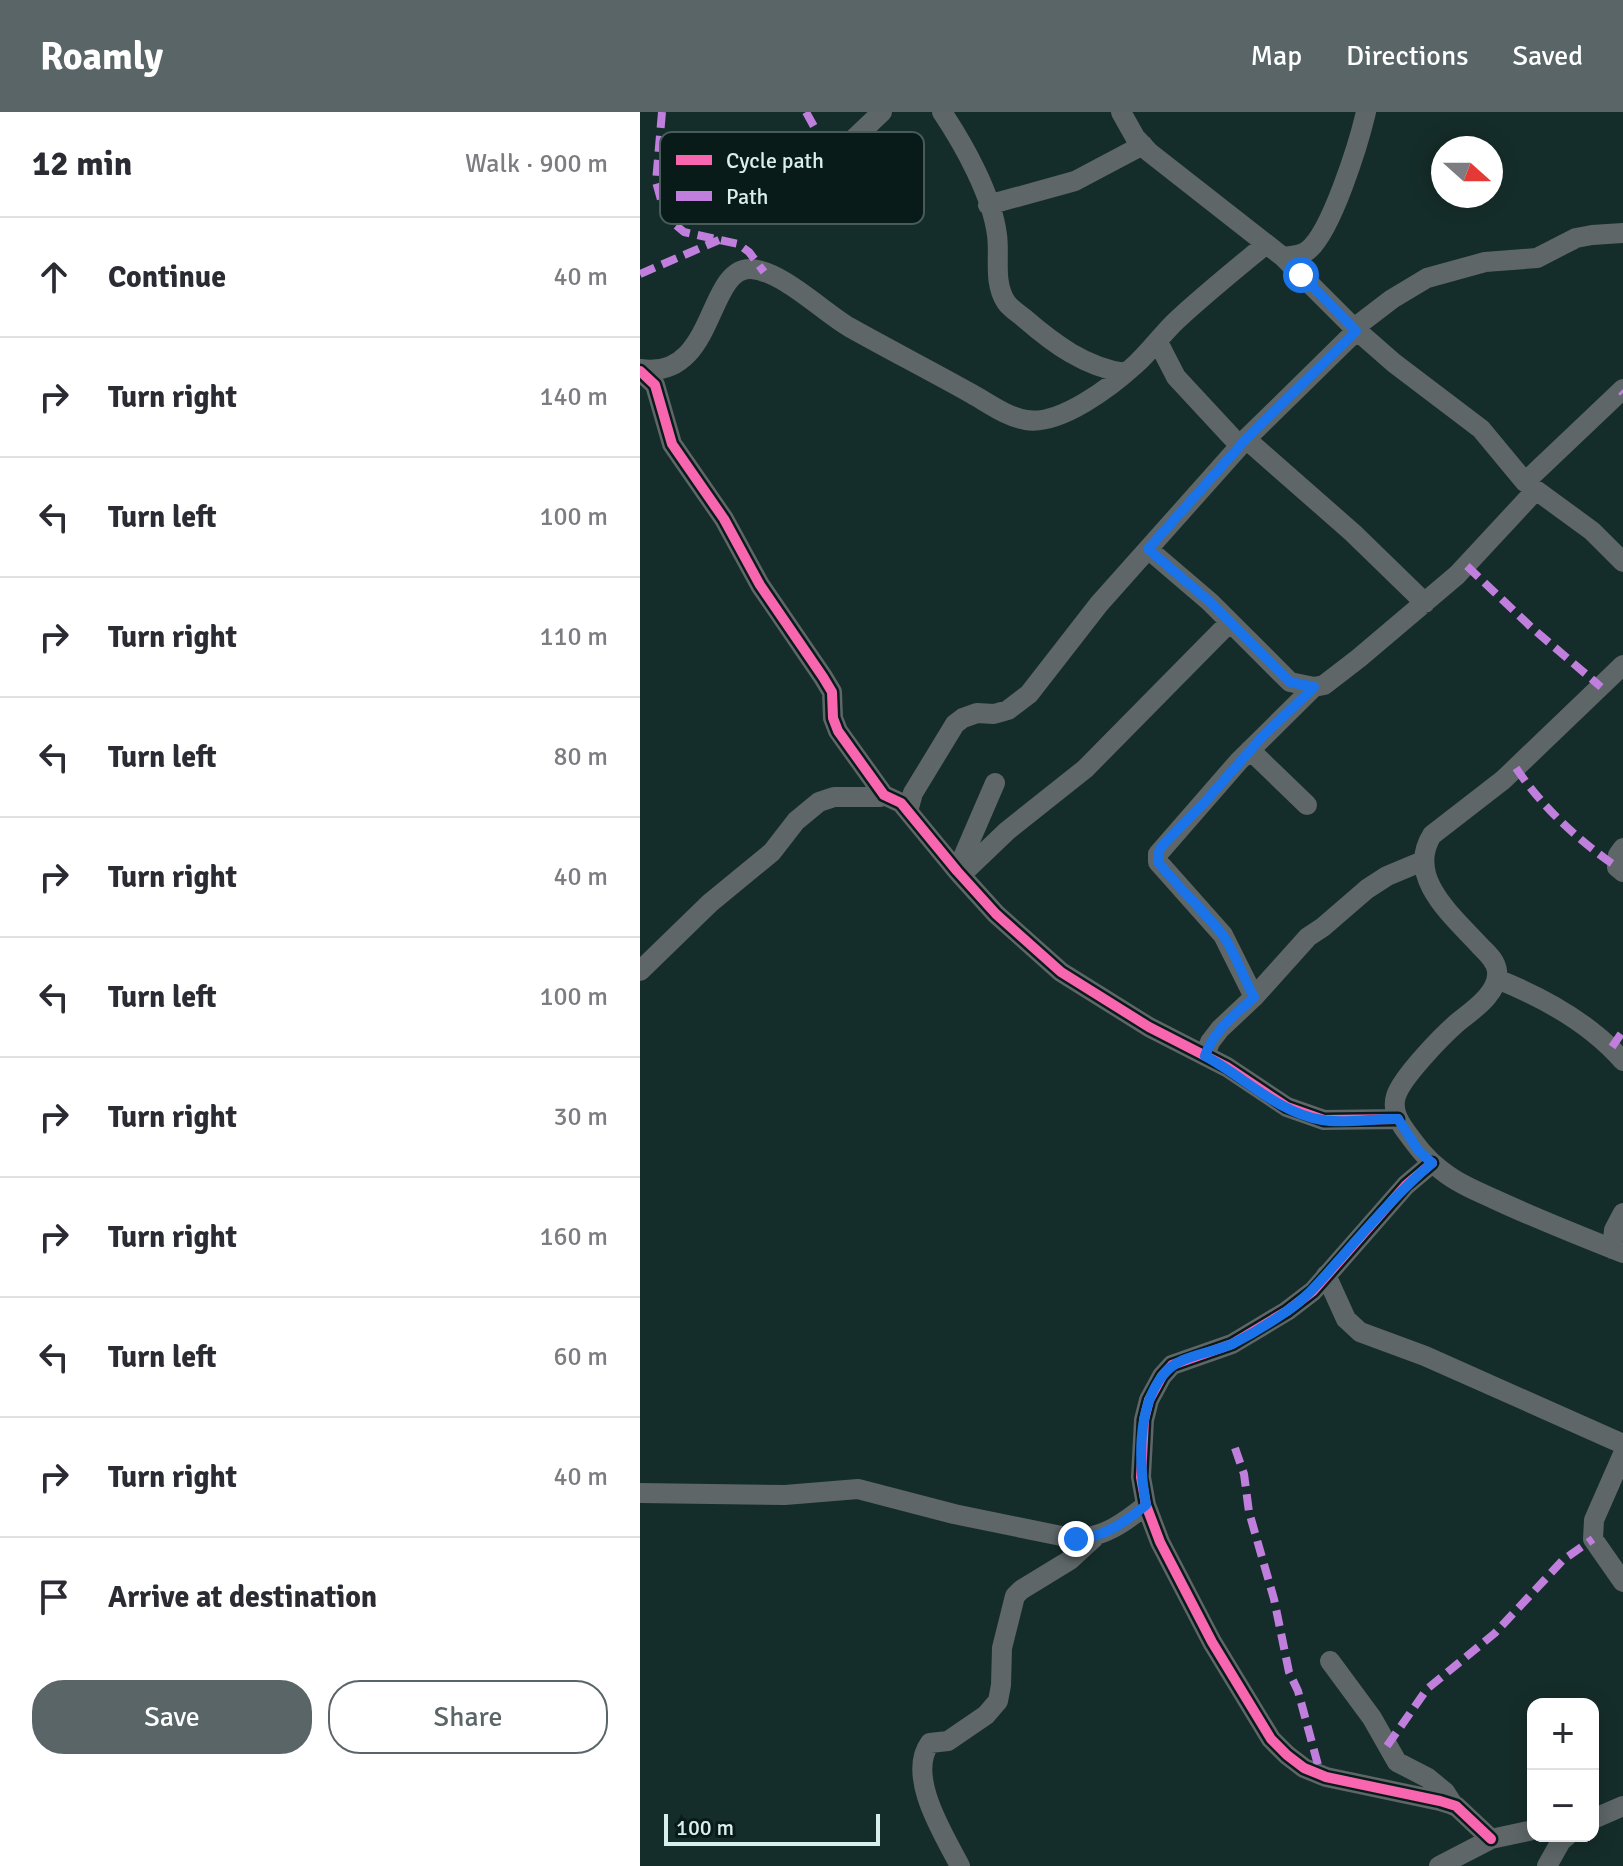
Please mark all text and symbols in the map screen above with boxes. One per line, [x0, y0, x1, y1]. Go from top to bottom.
text: Roamly [40, 33, 163, 80]
text: Map [1250, 39, 1302, 73]
text: Directions [1346, 39, 1468, 73]
text: Saved [1512, 39, 1583, 73]
legend [660, 132, 924, 224]
north arrow [1431, 136, 1503, 208]
text: 12 min [32, 143, 132, 185]
text: Cycle path [726, 147, 824, 174]
text: Walk · 900 m [465, 148, 608, 180]
text: Path [726, 183, 769, 210]
icon: ahead [32, 255, 76, 299]
route start [1283, 257, 1319, 293]
text: Continue [108, 259, 226, 296]
text: 40 m [553, 261, 608, 293]
icon: right [32, 375, 76, 419]
text: Turn right [108, 379, 237, 416]
text: 140 m [539, 381, 608, 413]
icon: left [32, 495, 76, 539]
text: Turn left [108, 499, 217, 536]
text: 100 m [539, 501, 608, 533]
icon: right [32, 615, 76, 659]
text: Turn right [108, 619, 237, 656]
text: 110 m [539, 621, 608, 653]
icon: left [32, 735, 76, 779]
text: Turn left [108, 739, 217, 776]
text: 80 m [553, 741, 608, 773]
icon: right [32, 855, 76, 899]
text: Turn right [108, 859, 237, 896]
text: 40 m [553, 861, 608, 893]
icon: left [32, 975, 76, 1019]
text: Turn left [108, 979, 217, 1016]
text: 100 m [539, 981, 608, 1013]
icon: right [32, 1095, 76, 1139]
text: Turn right [108, 1099, 237, 1136]
text: 30 m [553, 1101, 608, 1133]
icon: right [32, 1215, 76, 1259]
text: Turn right [108, 1219, 237, 1256]
text: 160 m [539, 1221, 608, 1253]
icon: left [32, 1335, 76, 1379]
text: Turn left [108, 1339, 217, 1376]
text: 60 m [553, 1341, 608, 1373]
icon: right [32, 1455, 76, 1499]
text: Turn right [108, 1459, 237, 1496]
text: 40 m [553, 1461, 608, 1493]
route end [1058, 1521, 1094, 1557]
icon: arrive [32, 1575, 76, 1619]
text: Arrive at destination [108, 1579, 377, 1616]
button: Save [32, 1680, 312, 1754]
button: Share [328, 1680, 608, 1754]
map controls [1527, 1698, 1599, 1842]
button: + [1527, 1698, 1599, 1770]
button: − [1527, 1770, 1599, 1842]
scale bar [664, 1810, 880, 1846]
text: 100 m [676, 1814, 734, 1841]

